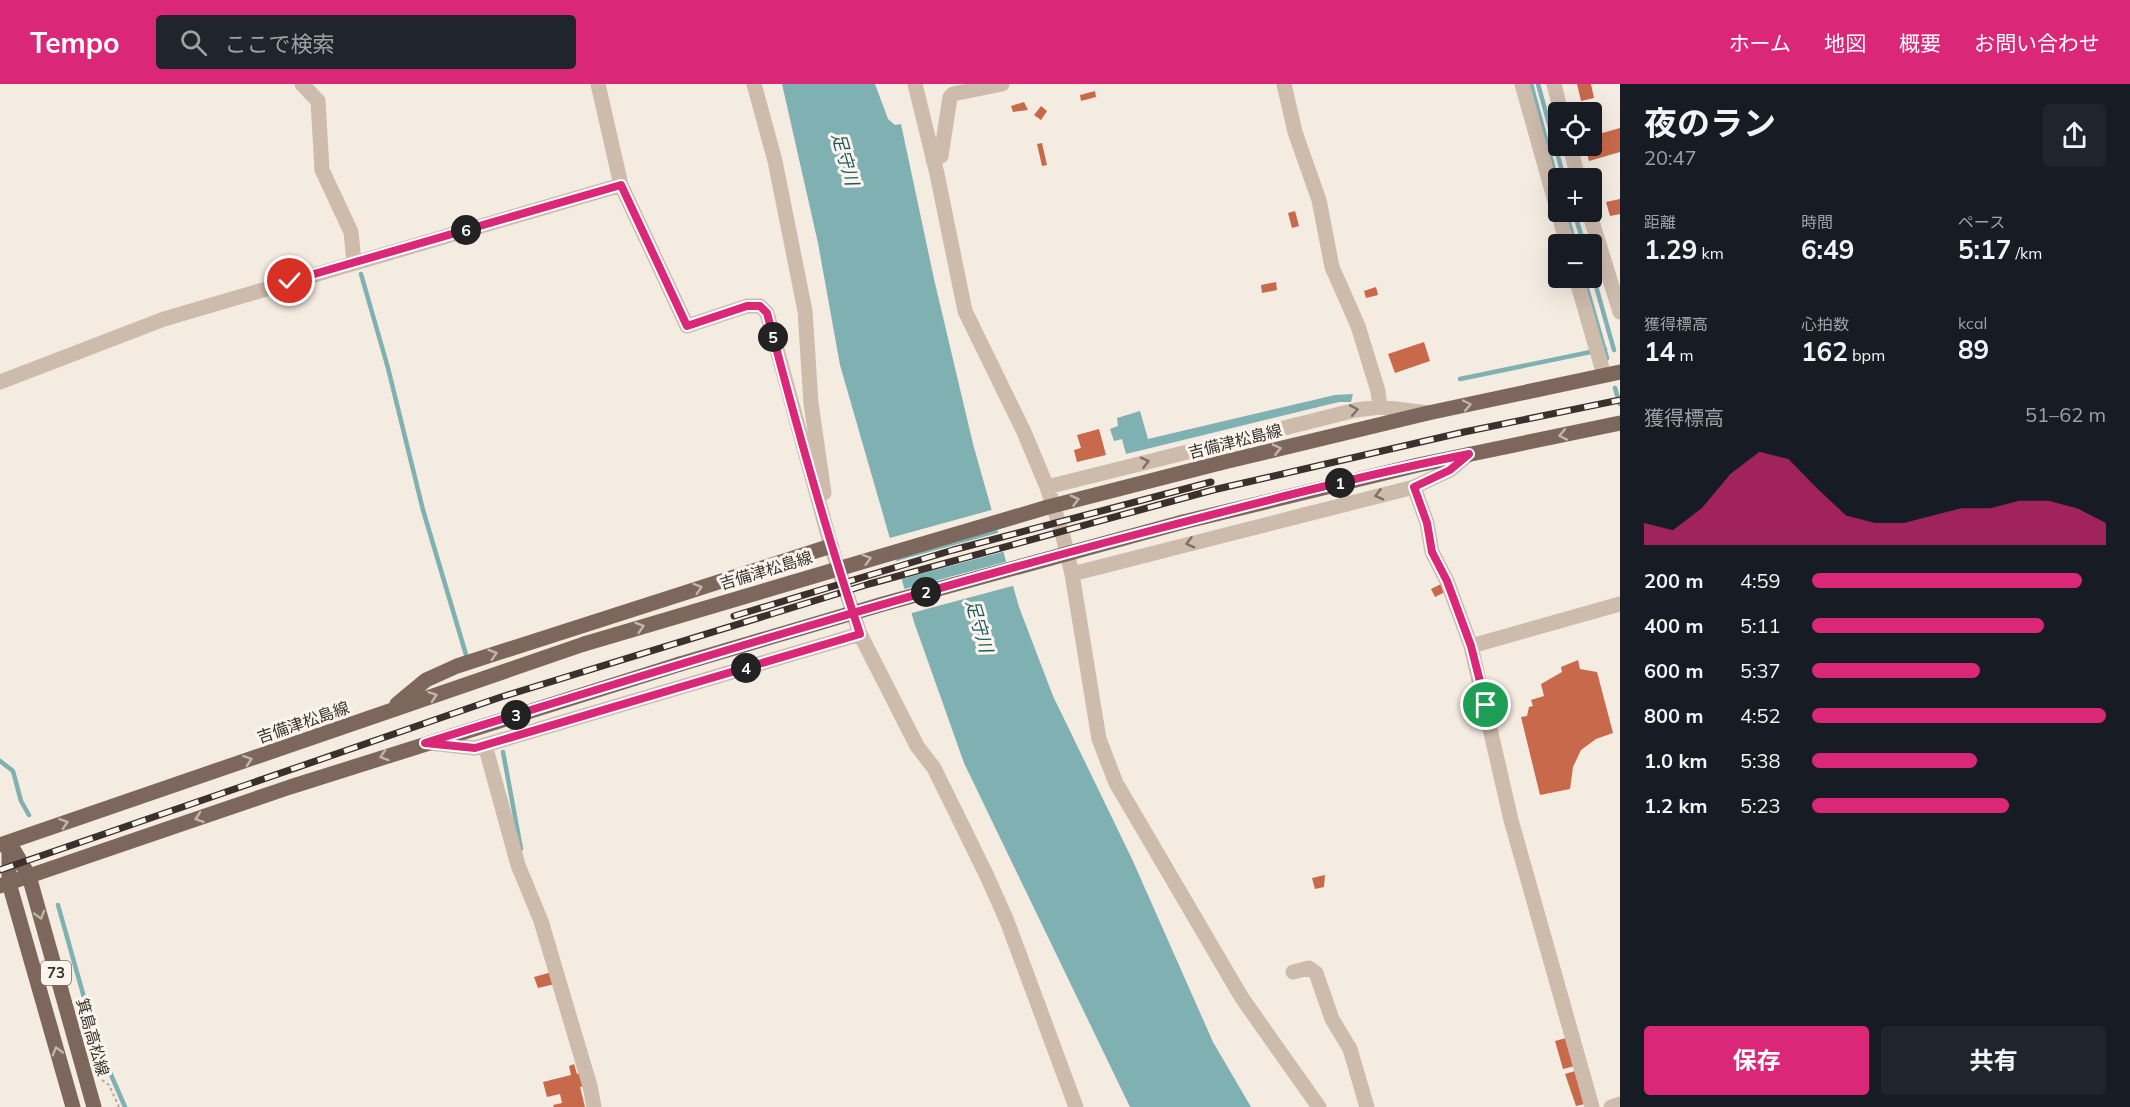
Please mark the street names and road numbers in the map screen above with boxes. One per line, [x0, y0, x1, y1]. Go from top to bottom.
street label: 吉備津松島線 [1186, 420, 1284, 462]
street label: 吉備津松島線 [717, 546, 815, 594]
street label: 吉備津松島線 [254, 697, 352, 747]
road number: 73 [41, 961, 71, 985]
street label: 箕島高松線 [72, 996, 114, 1078]

